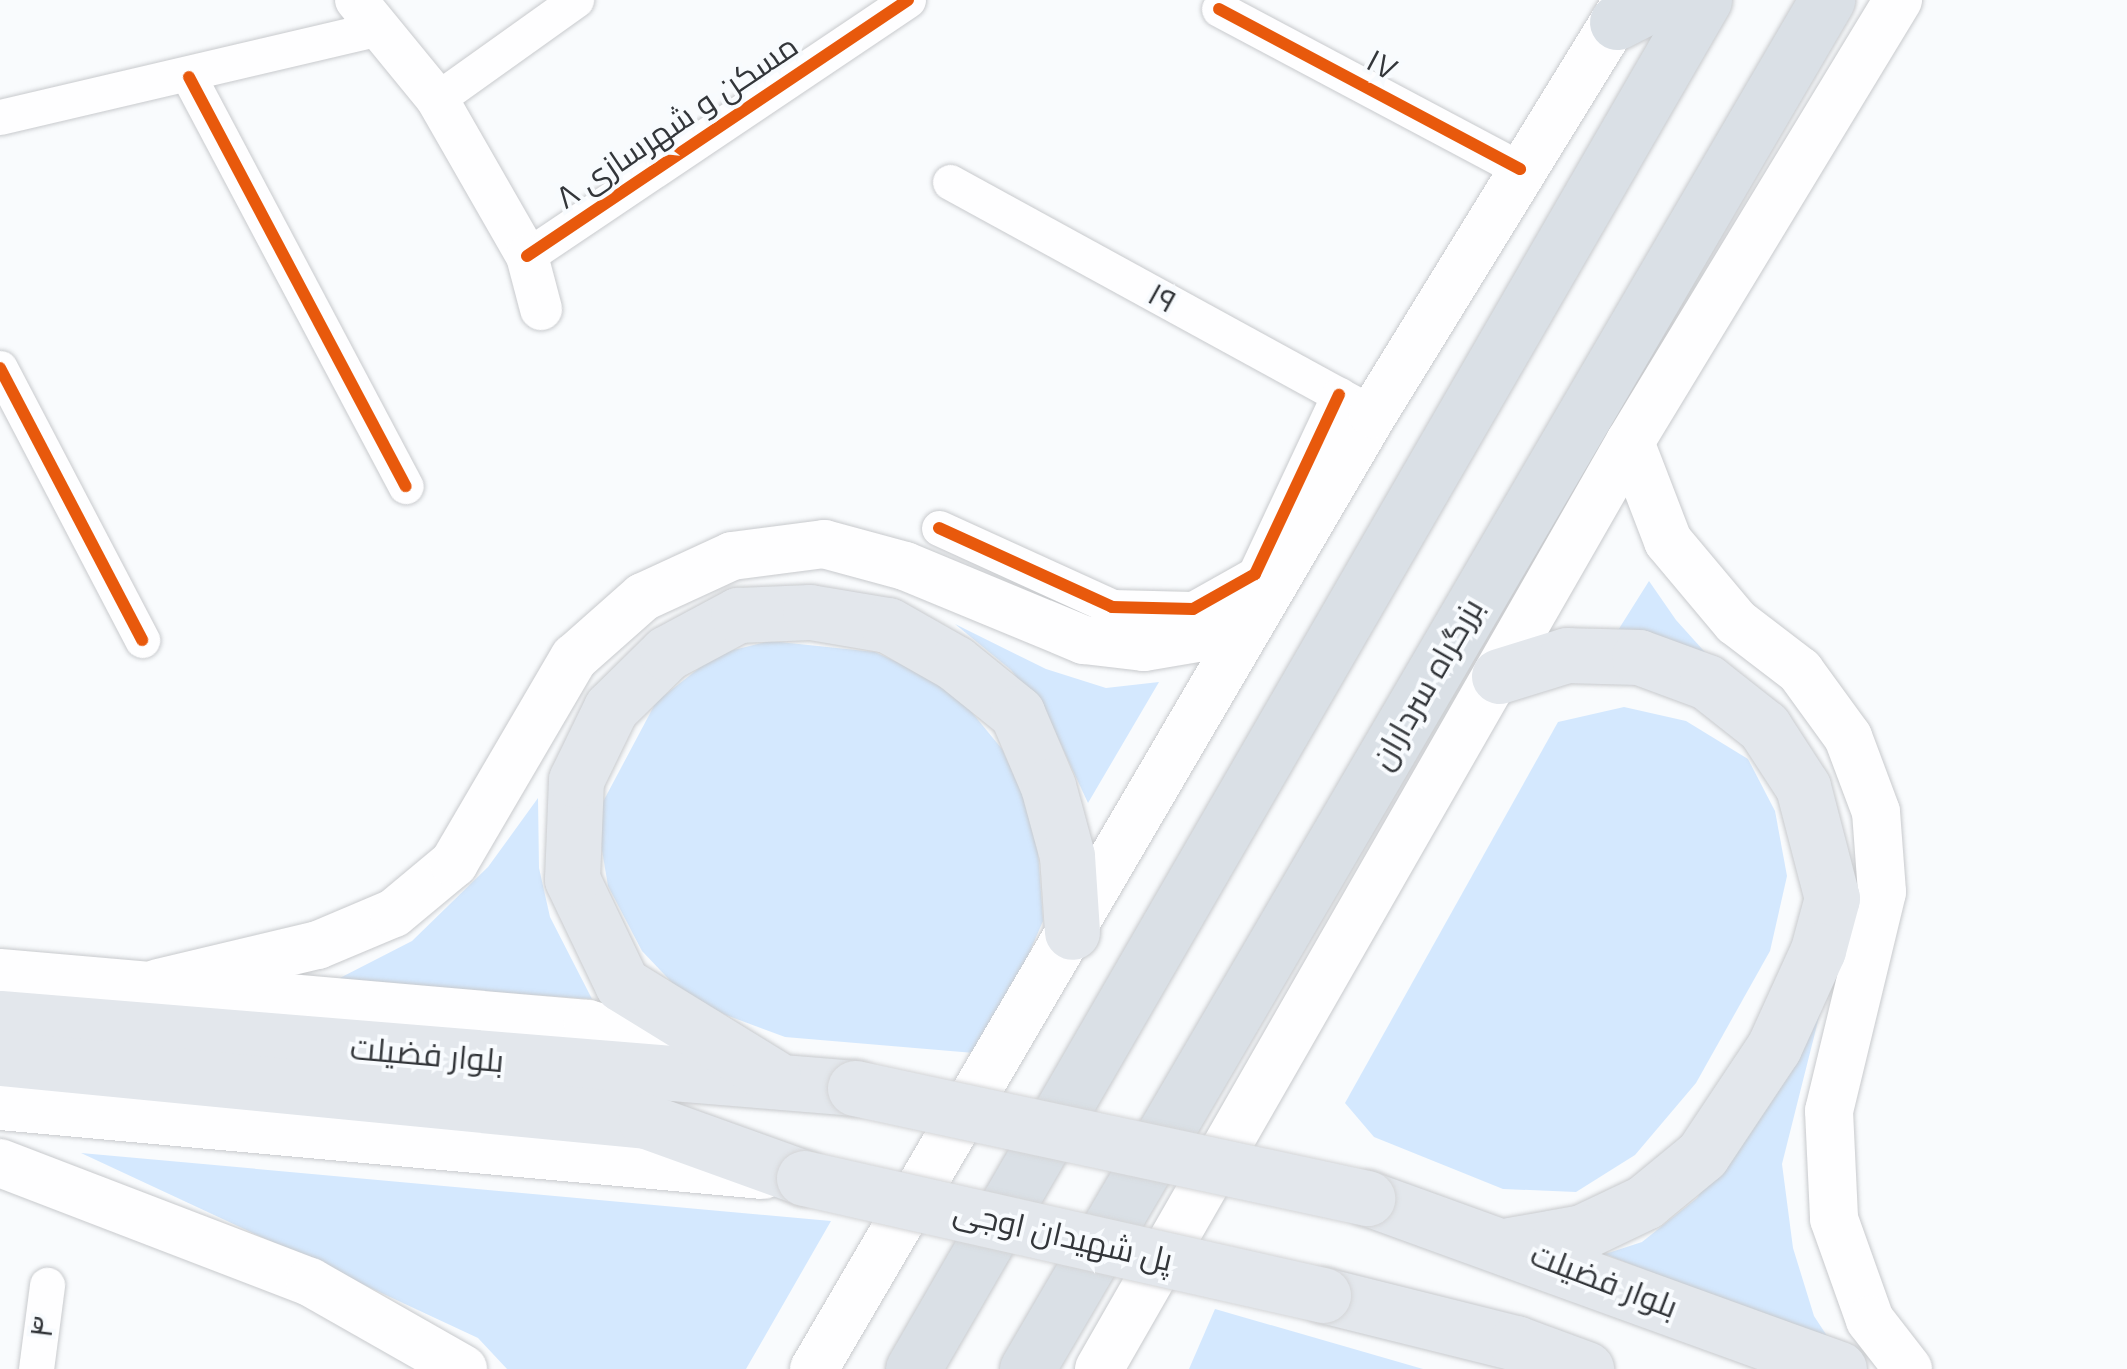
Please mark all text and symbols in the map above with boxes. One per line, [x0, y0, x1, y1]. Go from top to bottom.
street label: مسکن و شهرسازی ۸ [549, 27, 805, 217]
street label: ۱۷ [1360, 41, 1404, 89]
street label: ۱۹ [1141, 275, 1183, 321]
street label: بزرگراه سرداران [1363, 592, 1491, 776]
street label: بلوار فضیلت [349, 1029, 505, 1081]
street label: پل شهیدان اوجی [950, 1192, 1176, 1280]
street label: بلوار فضیلت [1525, 1235, 1683, 1327]
street label: ۴ [22, 1314, 62, 1340]

